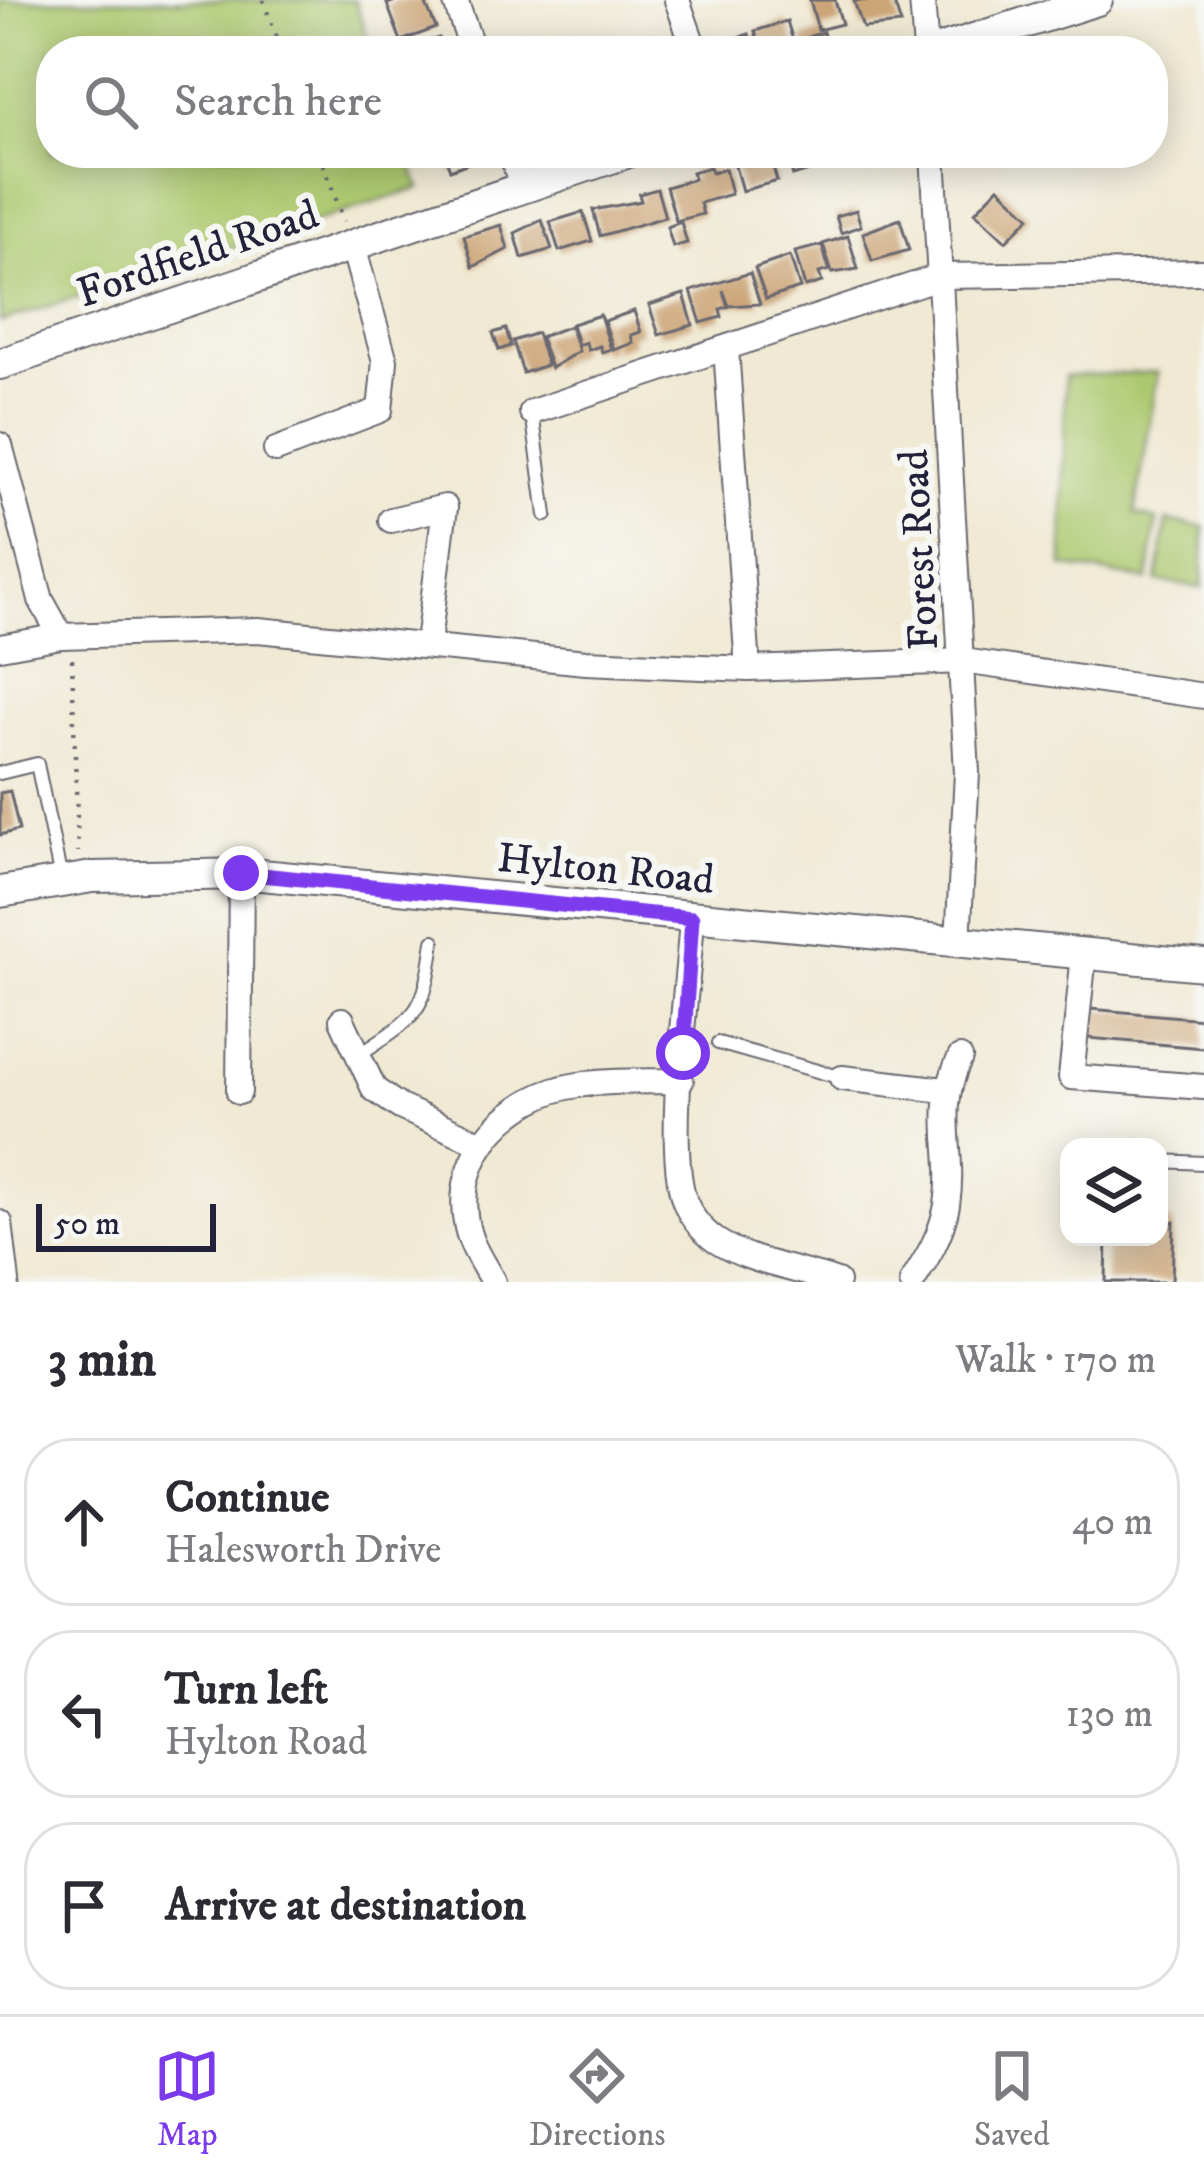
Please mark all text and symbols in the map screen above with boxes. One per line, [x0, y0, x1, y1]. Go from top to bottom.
search box [36, 36, 1168, 168]
icon: search [78, 69, 144, 135]
text: Search here [174, 74, 382, 130]
street label: Fordfield Road [71, 189, 325, 320]
street label: Forest Road [889, 448, 951, 652]
street label: Hylton Road [495, 833, 717, 907]
route end [214, 846, 268, 900]
route start [656, 1026, 710, 1080]
map controls [1060, 1138, 1168, 1246]
button: layers [1060, 1138, 1168, 1246]
scale bar [36, 1198, 216, 1251]
text: 50 m [54, 1204, 120, 1245]
text: 3 min [48, 1328, 156, 1392]
text: Walk · 170 m [955, 1336, 1156, 1385]
text: Continue [165, 1470, 330, 1526]
icon: ahead [51, 1489, 117, 1555]
text: 40 m [1072, 1498, 1153, 1547]
text: Halesworth Drive [165, 1526, 441, 1575]
text: Turn left [165, 1662, 328, 1718]
icon: left [51, 1681, 117, 1747]
text: 130 m [1065, 1690, 1153, 1739]
text: Hylton Road [165, 1718, 367, 1767]
icon: arrive [51, 1873, 117, 1939]
text: Arrive at destination [165, 1878, 526, 1934]
tab: Map [154, 2043, 220, 2156]
tab: Directions [529, 2043, 665, 2156]
tab: Saved [974, 2043, 1050, 2156]

